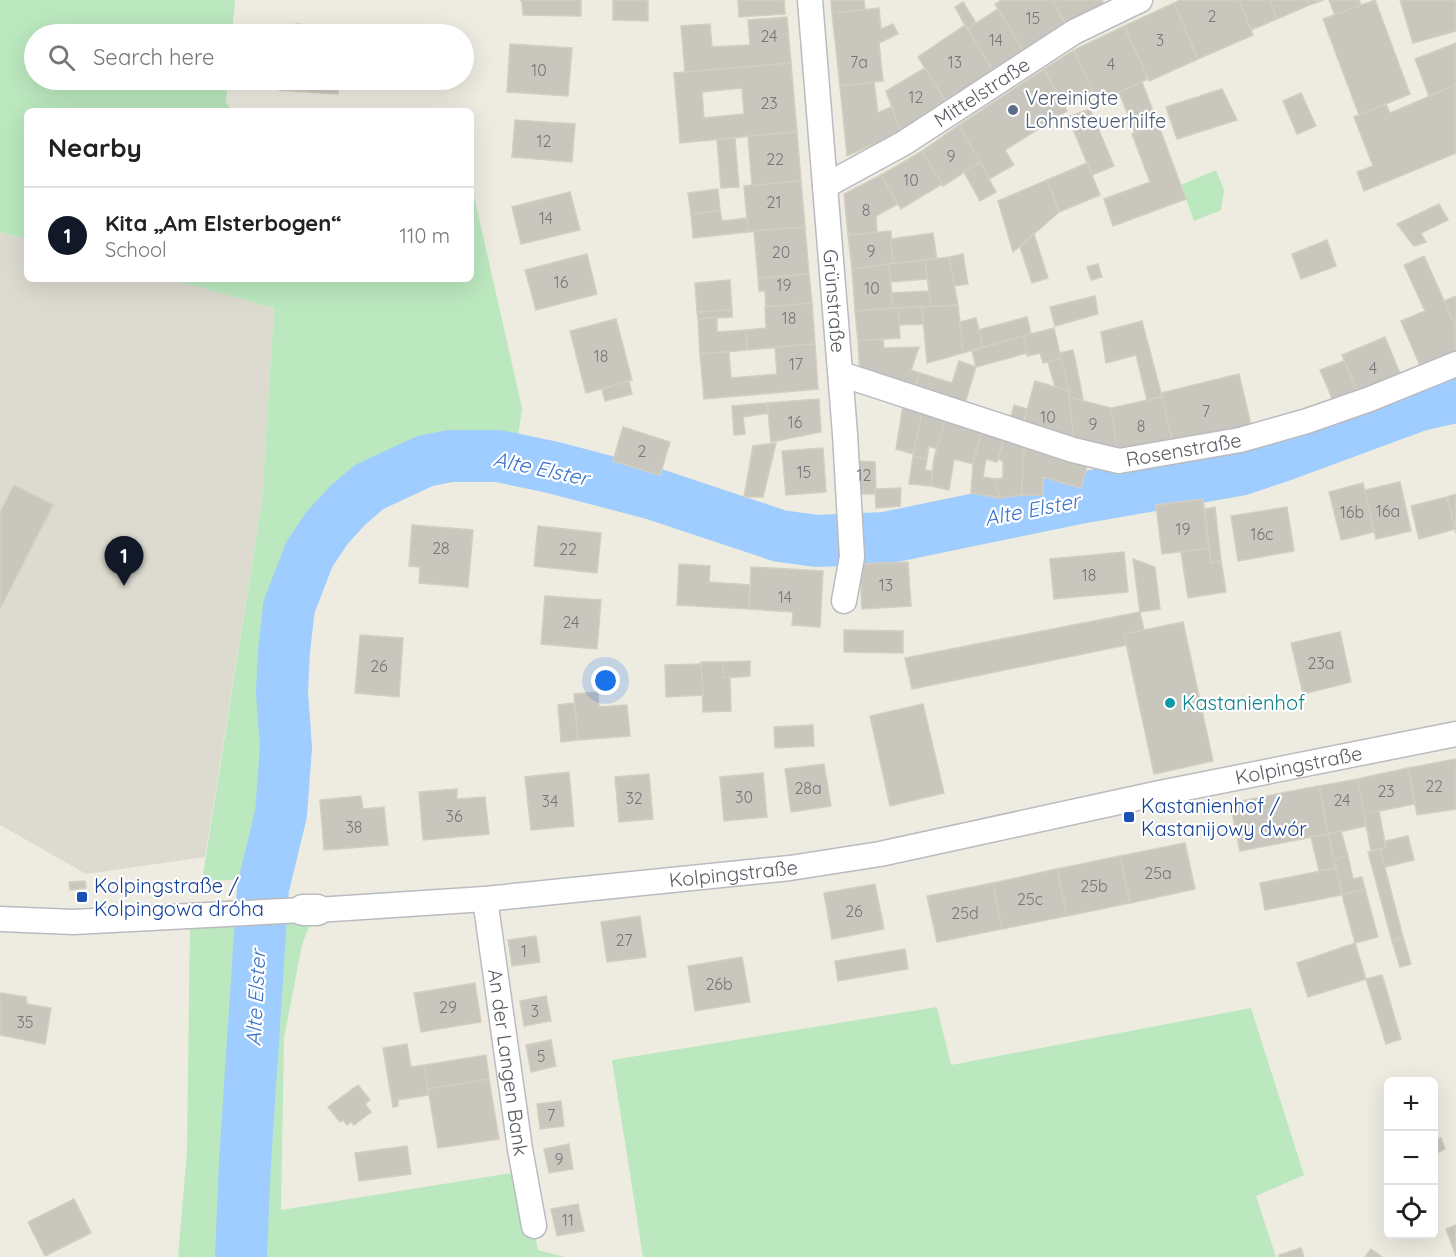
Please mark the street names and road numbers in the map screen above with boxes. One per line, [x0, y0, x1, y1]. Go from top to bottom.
street label: Mittelstraße [929, 51, 1034, 132]
street label: Grünstraße [818, 248, 851, 354]
street label: Rosenstraße [1124, 427, 1243, 472]
street label: Kolpingstraße [1233, 740, 1364, 790]
street label: Kolpingstraße [668, 854, 799, 892]
street label: An der Langen Bank [483, 967, 534, 1158]

